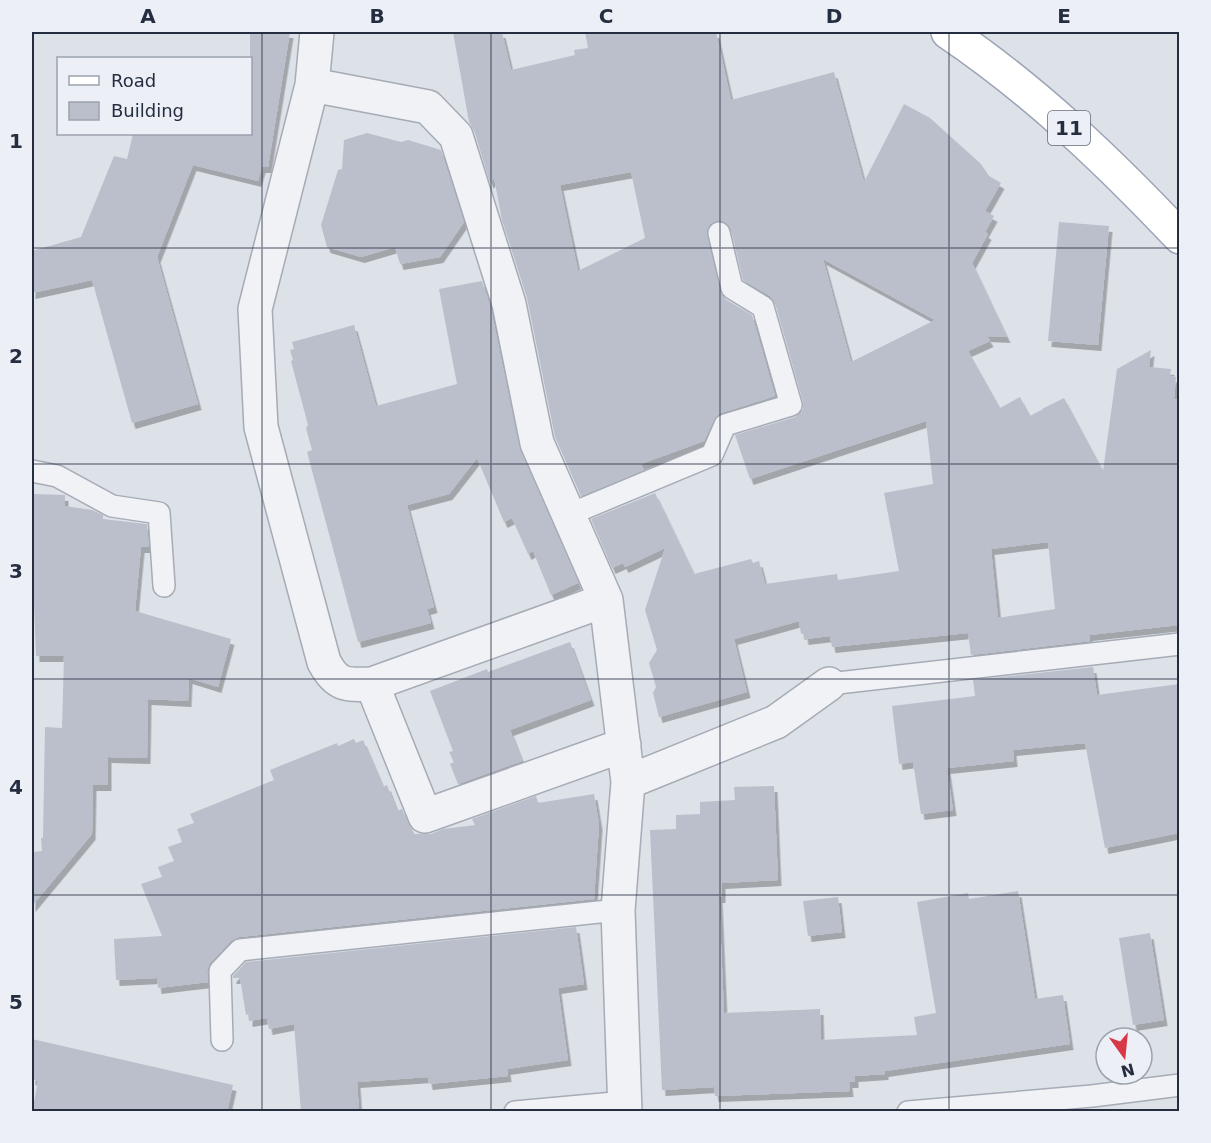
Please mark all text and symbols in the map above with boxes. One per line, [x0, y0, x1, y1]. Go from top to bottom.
text: A [140, 4, 156, 28]
text: B [369, 4, 385, 28]
text: C [599, 4, 613, 28]
text: D [826, 4, 842, 28]
text: E [1057, 4, 1071, 28]
legend [57, 57, 252, 135]
text: Road [111, 70, 156, 91]
text: Building [111, 100, 184, 121]
road number: 11 [1048, 111, 1090, 145]
text: 1 [9, 129, 23, 153]
text: 2 [9, 344, 23, 368]
text: 3 [9, 559, 23, 583]
text: 4 [9, 775, 23, 799]
text: 5 [9, 990, 23, 1014]
north arrow [1094, 1026, 1154, 1086]
text: N [1119, 1059, 1137, 1081]

